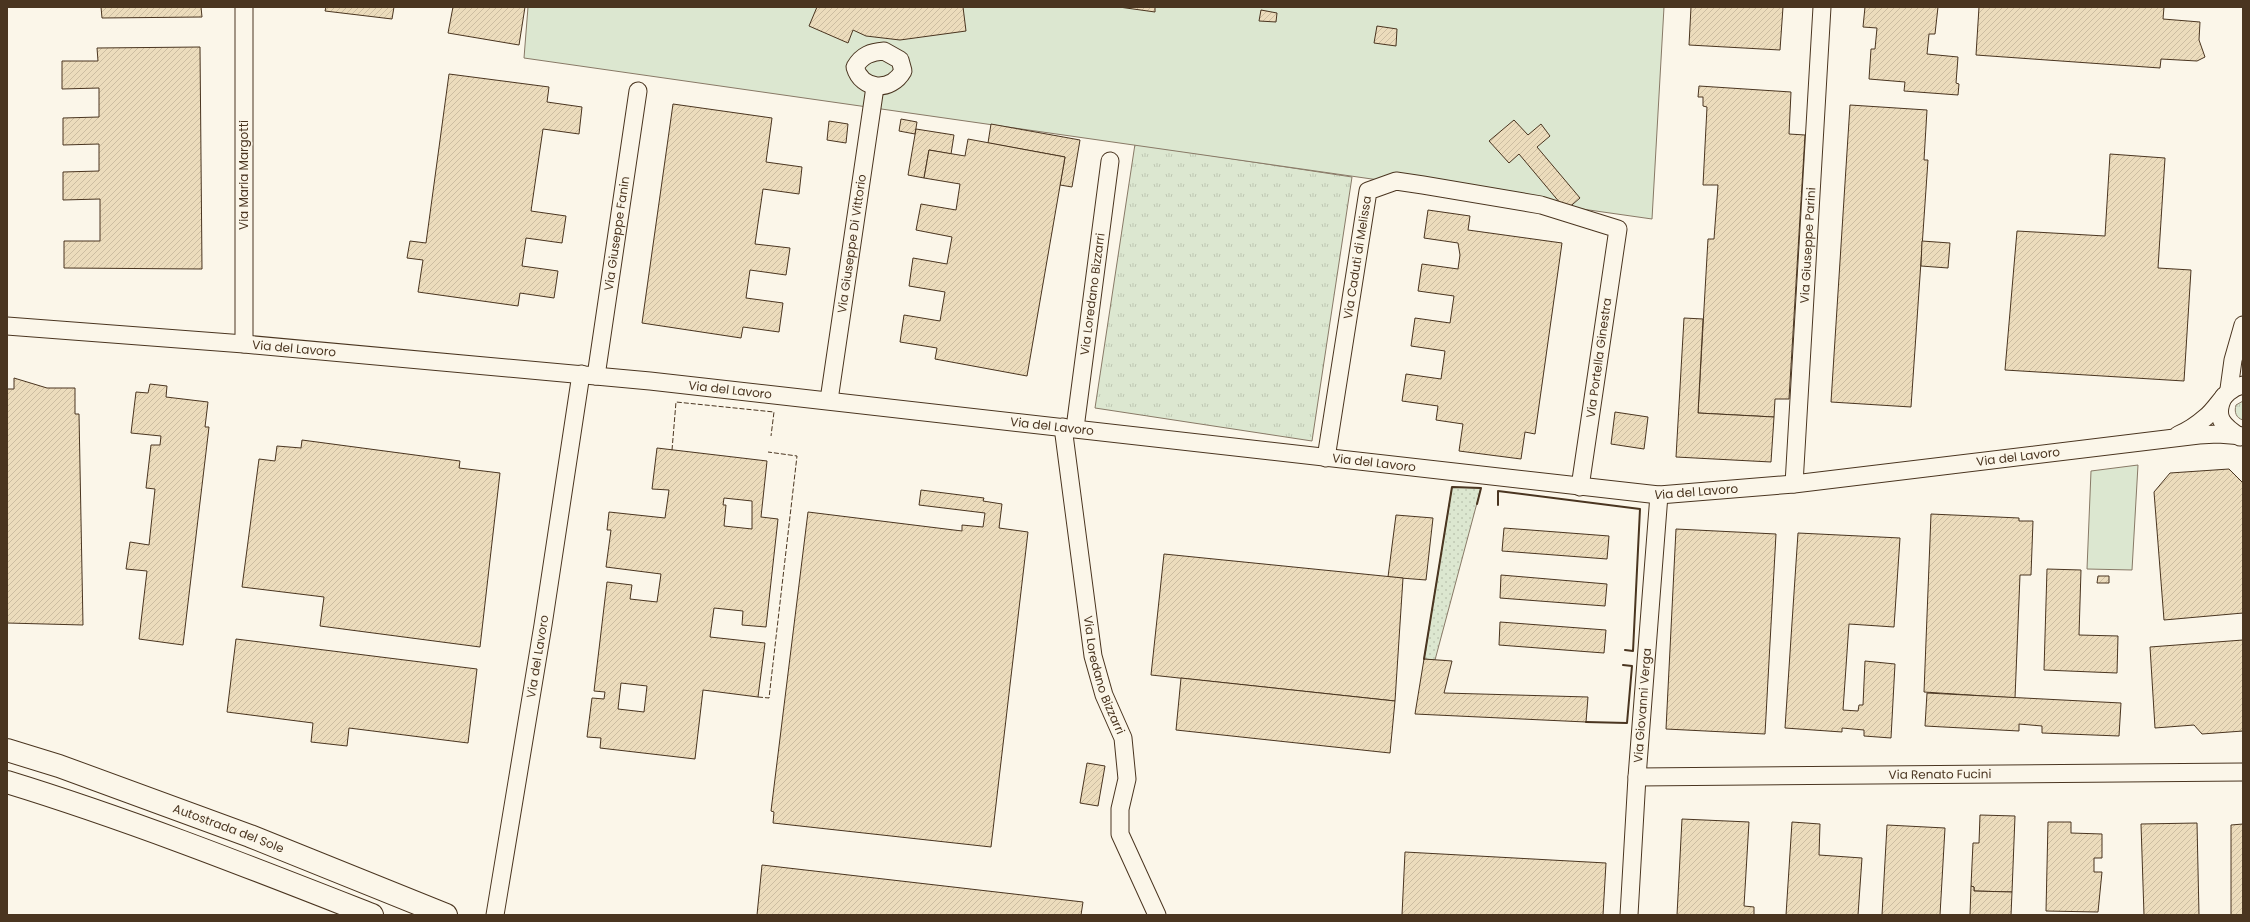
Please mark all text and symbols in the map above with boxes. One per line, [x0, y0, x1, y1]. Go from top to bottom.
street label: Via Maria Margotti [235, 120, 252, 230]
street label: Via Giuseppe Di Vittorio [833, 173, 870, 314]
street label: Via Giuseppe Fanin [600, 175, 633, 292]
street label: Via Giuseppe Parini [1796, 187, 1819, 304]
street label: Via Caduti di Melissa [1339, 194, 1375, 320]
street label: Via Loredano Bizzarri [1076, 232, 1109, 356]
street label: Via Portella Ginestra [1582, 297, 1615, 419]
street label: Via del Lavoro [252, 336, 337, 360]
street label: Via del Lavoro [687, 376, 773, 403]
street label: Via del Lavoro [1009, 413, 1095, 439]
street label: Via del Lavoro [1975, 443, 2061, 470]
street label: Via del Lavoro [1331, 449, 1417, 476]
street label: Via del Lavoro [1653, 480, 1739, 503]
street label: Via del Lavoro [522, 613, 552, 699]
street label: Via Loredano Bizzarri [1080, 615, 1129, 737]
street label: Via Giovanni Verga [1629, 647, 1655, 763]
street label: Via Renato Fucini [1888, 765, 1992, 783]
street label: Autostrada del Sole [171, 799, 287, 857]

